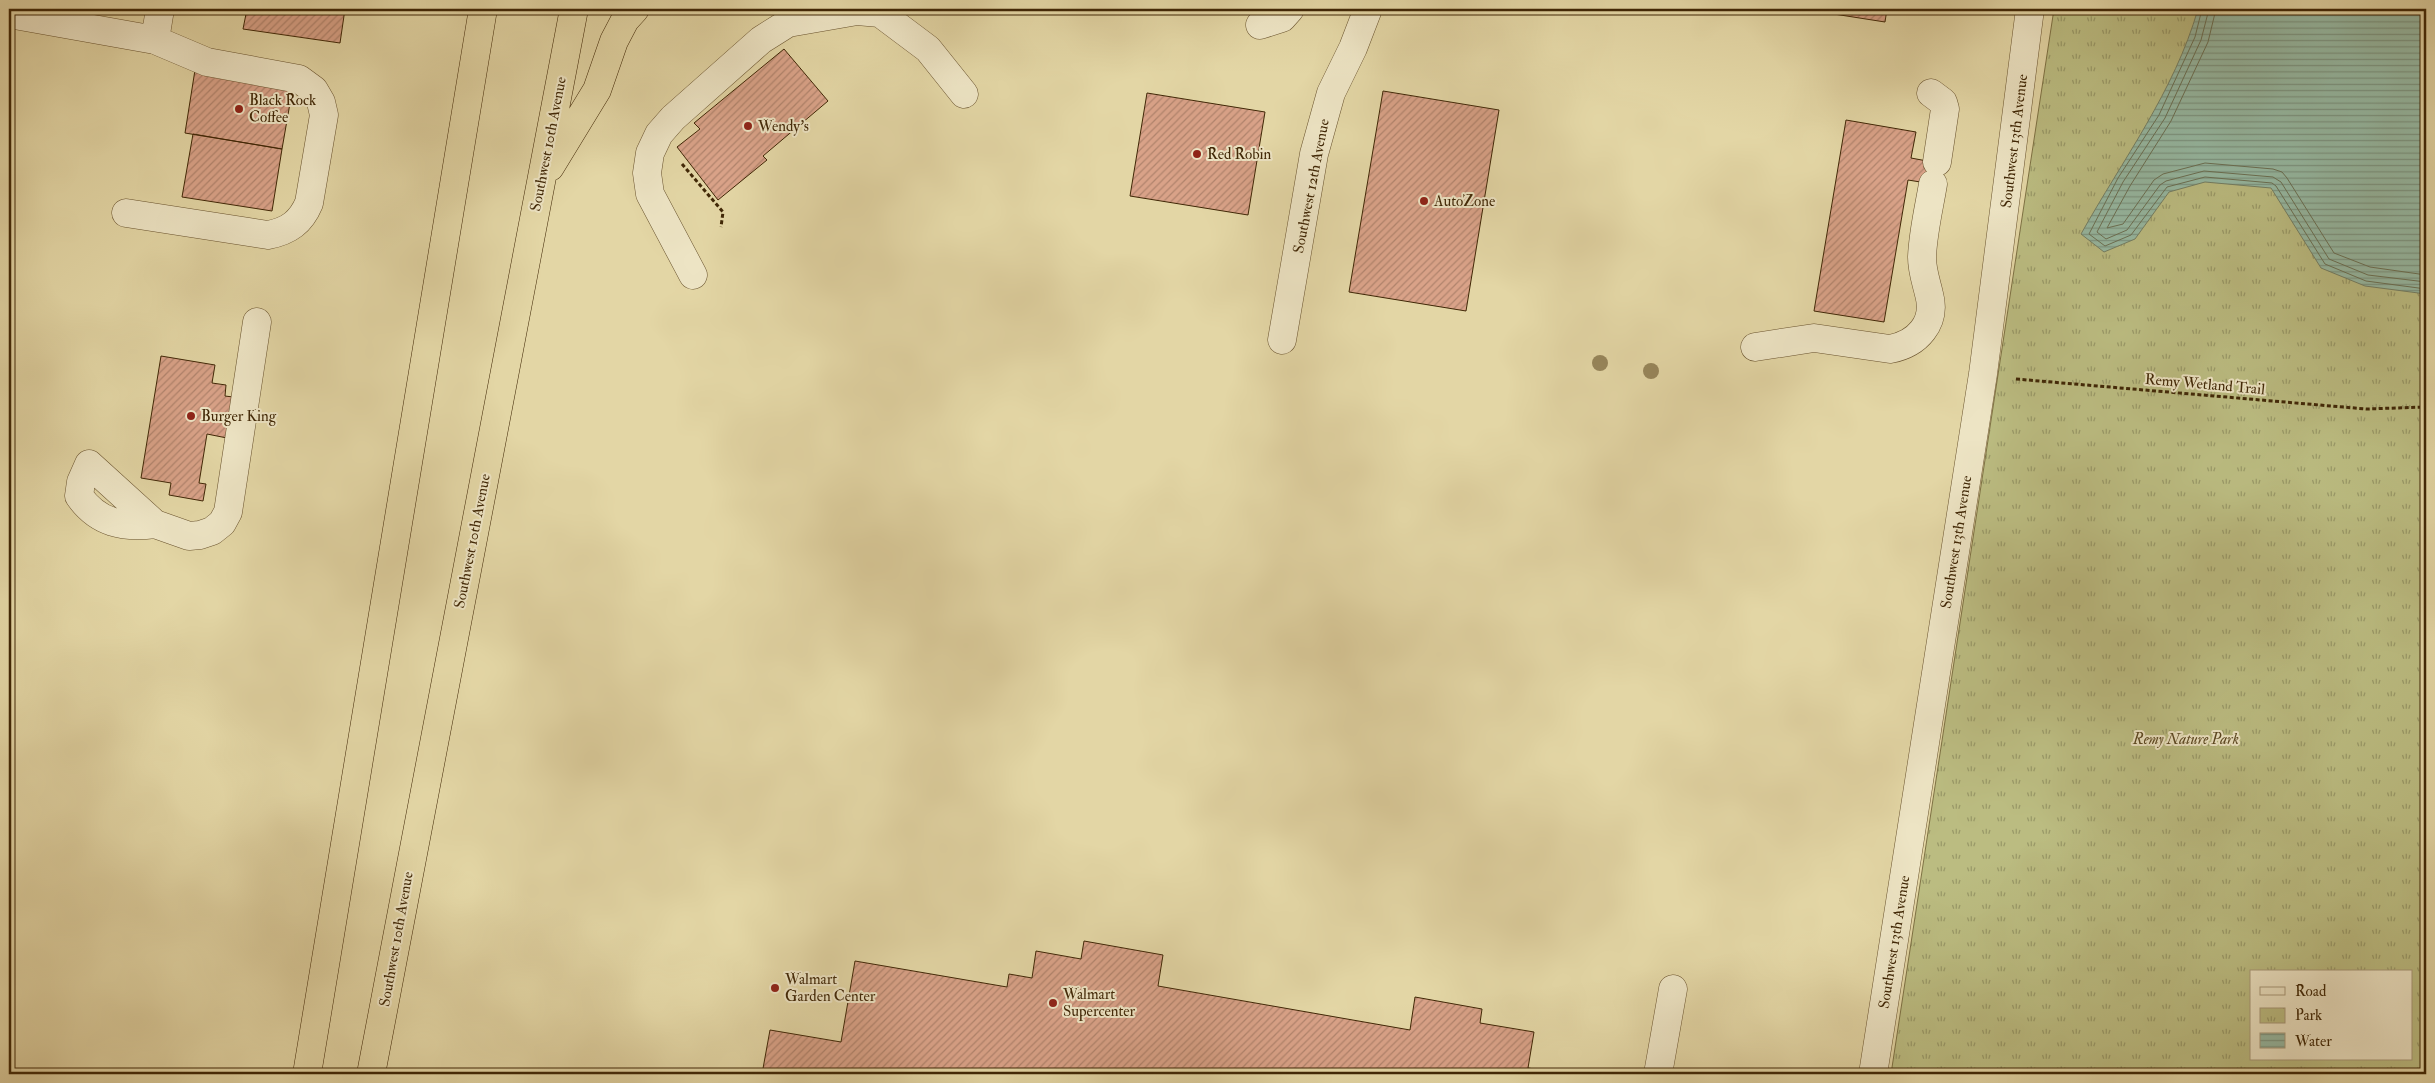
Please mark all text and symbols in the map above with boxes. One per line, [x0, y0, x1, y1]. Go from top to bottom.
street label: Southwest 13th Avenue [1997, 73, 2032, 209]
street label: Southwest 10th Avenue [526, 75, 571, 213]
place label: Black Rock Coffee [249, 91, 316, 127]
marker: Black Rock Coffee [233, 103, 245, 115]
place label: Wendy's [757, 117, 809, 136]
street label: Southwest 12th Avenue [1289, 117, 1334, 255]
marker: Wendy's [742, 120, 754, 132]
place label: Red Robin [1207, 145, 1272, 164]
marker: Red Robin [1191, 148, 1203, 160]
place label: AutoZone [1433, 192, 1495, 211]
marker: AutoZone [1418, 195, 1430, 207]
street label: Remy Wetland Trail [2144, 370, 2266, 399]
place label: Burger King [201, 407, 277, 426]
marker: Burger King [185, 410, 197, 422]
street label: Southwest 10th Avenue [450, 472, 495, 610]
street label: Southwest 13th Avenue [1937, 474, 1976, 610]
park label: Remy Nature Park [2132, 730, 2239, 749]
street label: Southwest 10th Avenue [375, 870, 418, 1008]
street label: Southwest 13th Avenue [1875, 874, 1914, 1010]
place label: Walmart Garden Center [784, 970, 876, 1006]
legend [2250, 970, 2412, 1060]
marker: Walmart Garden Center [769, 982, 781, 994]
text: Road [2295, 982, 2327, 1001]
place label: Walmart Supercenter [1062, 985, 1136, 1022]
marker: Walmart Supercenter [1047, 997, 1059, 1009]
text: Park [2295, 1006, 2322, 1025]
text: Water [2294, 1032, 2332, 1051]

